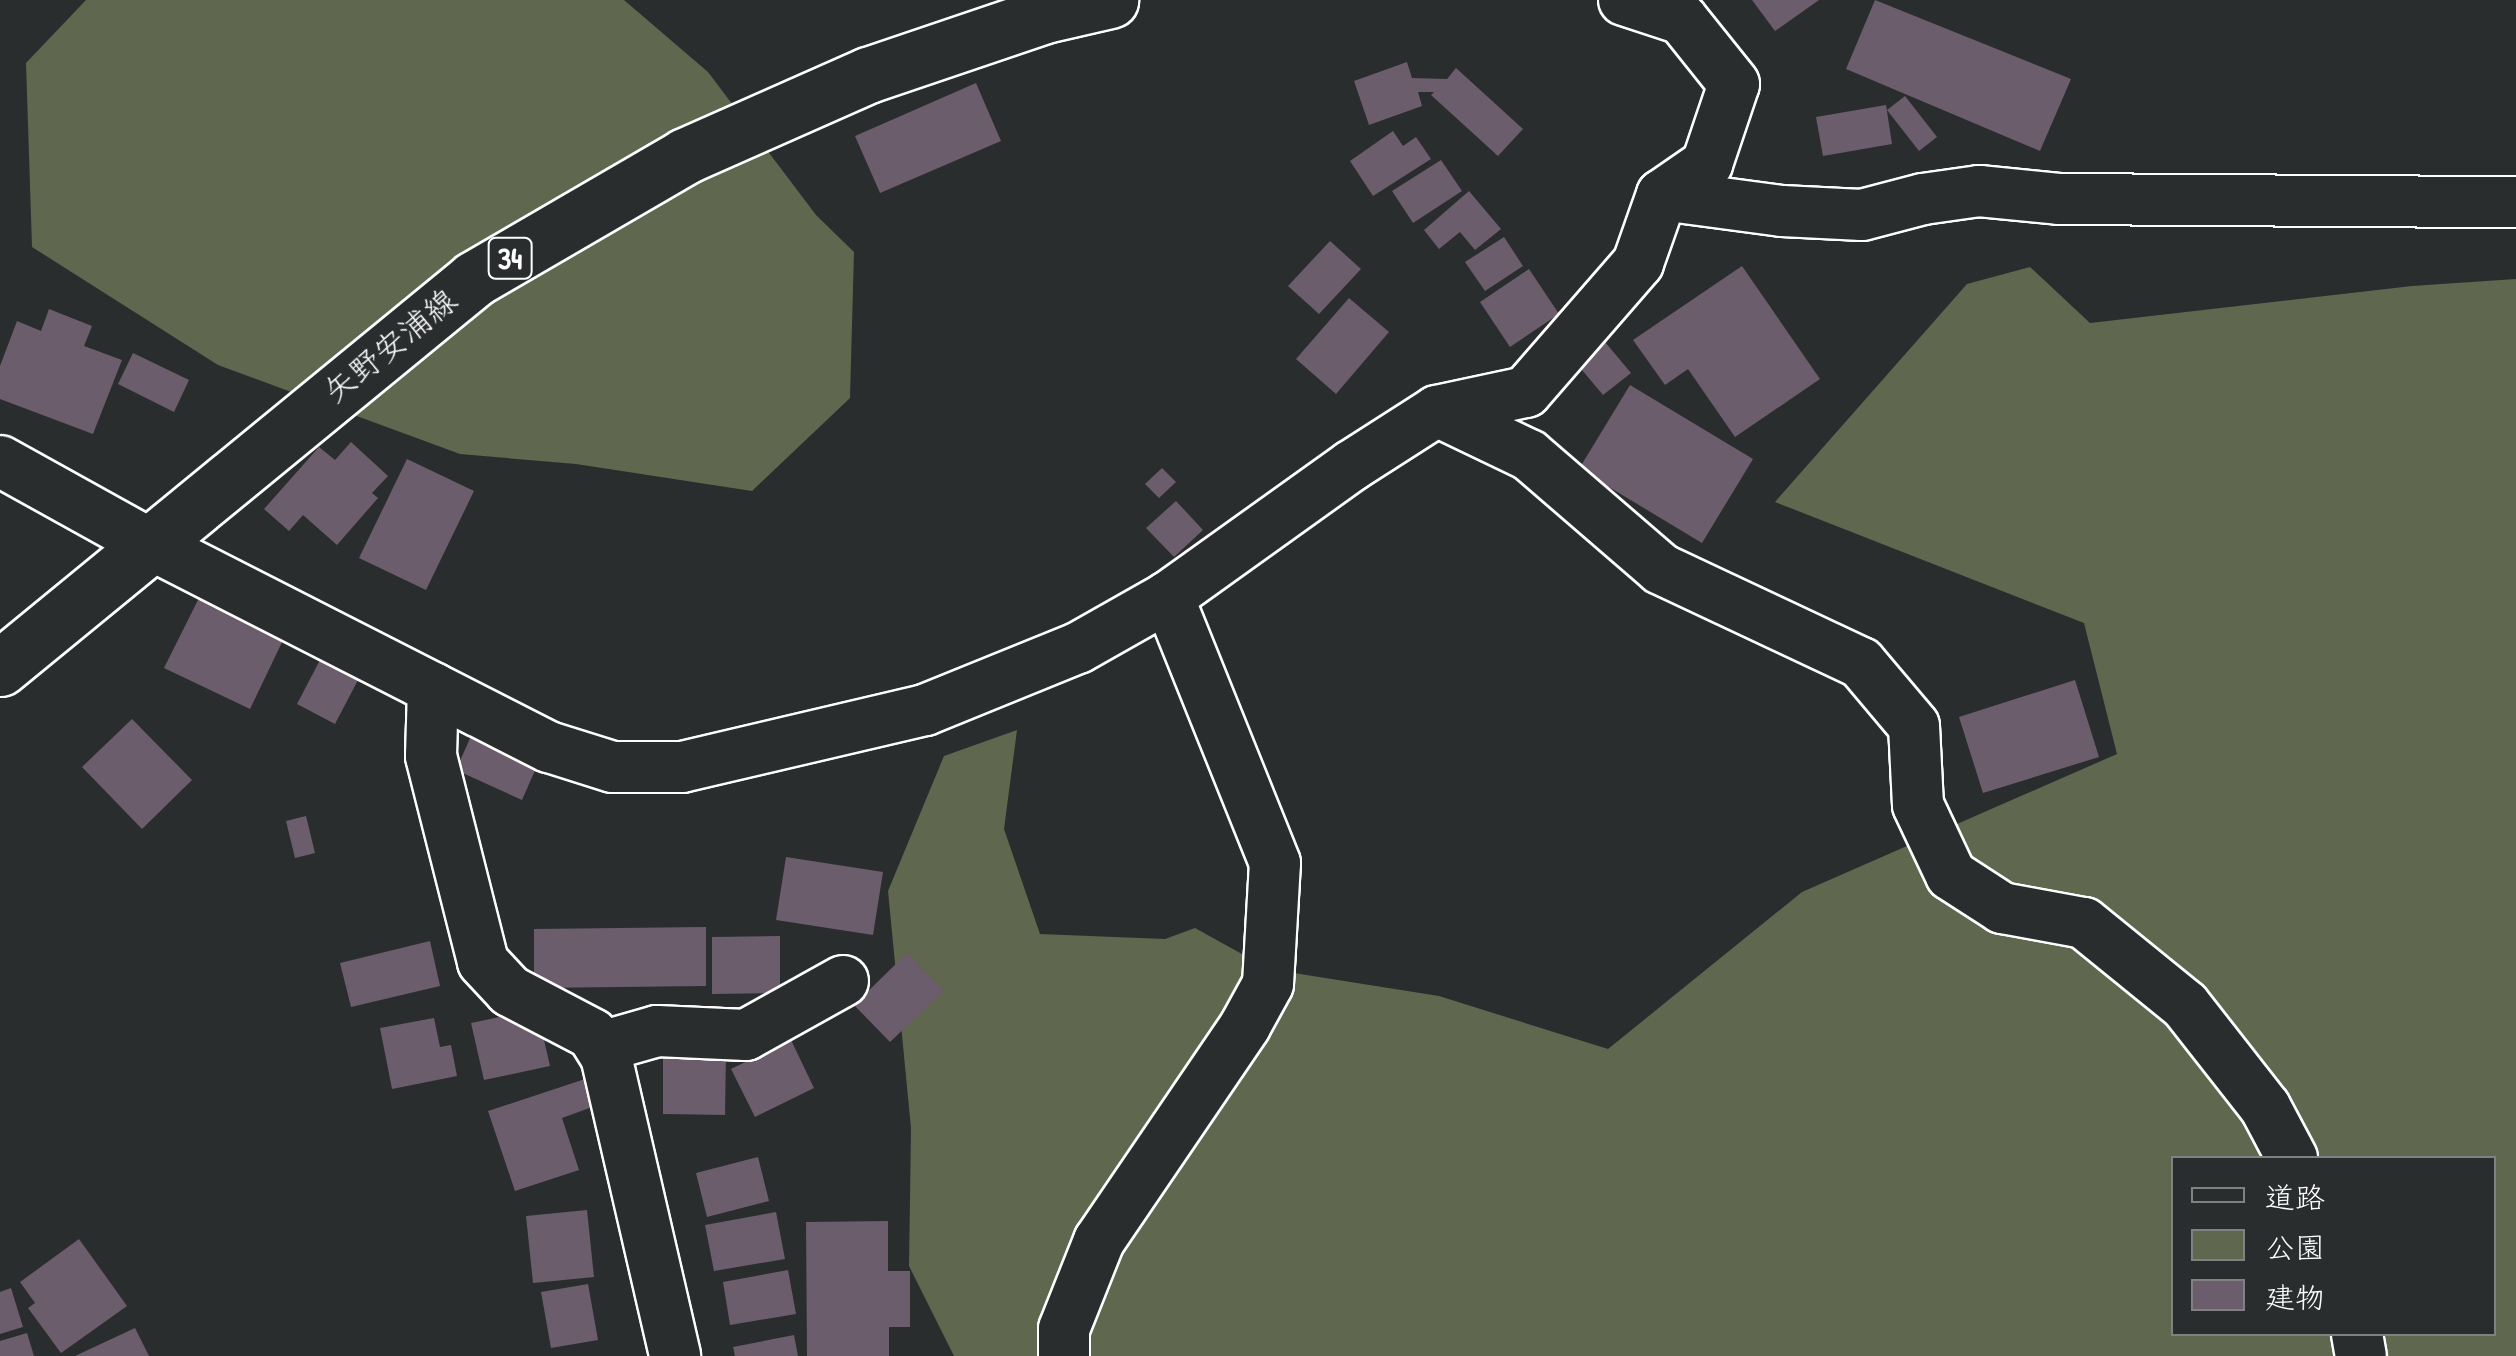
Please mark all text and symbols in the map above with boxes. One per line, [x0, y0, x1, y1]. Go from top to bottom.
road number: 34 [488, 233, 532, 283]
street label: 矢野安浦線 [316, 281, 464, 411]
legend [2171, 1156, 2496, 1336]
text: 道路 [2265, 1177, 2325, 1217]
text: 公園 [2265, 1227, 2325, 1267]
text: 建物 [2265, 1277, 2325, 1317]

